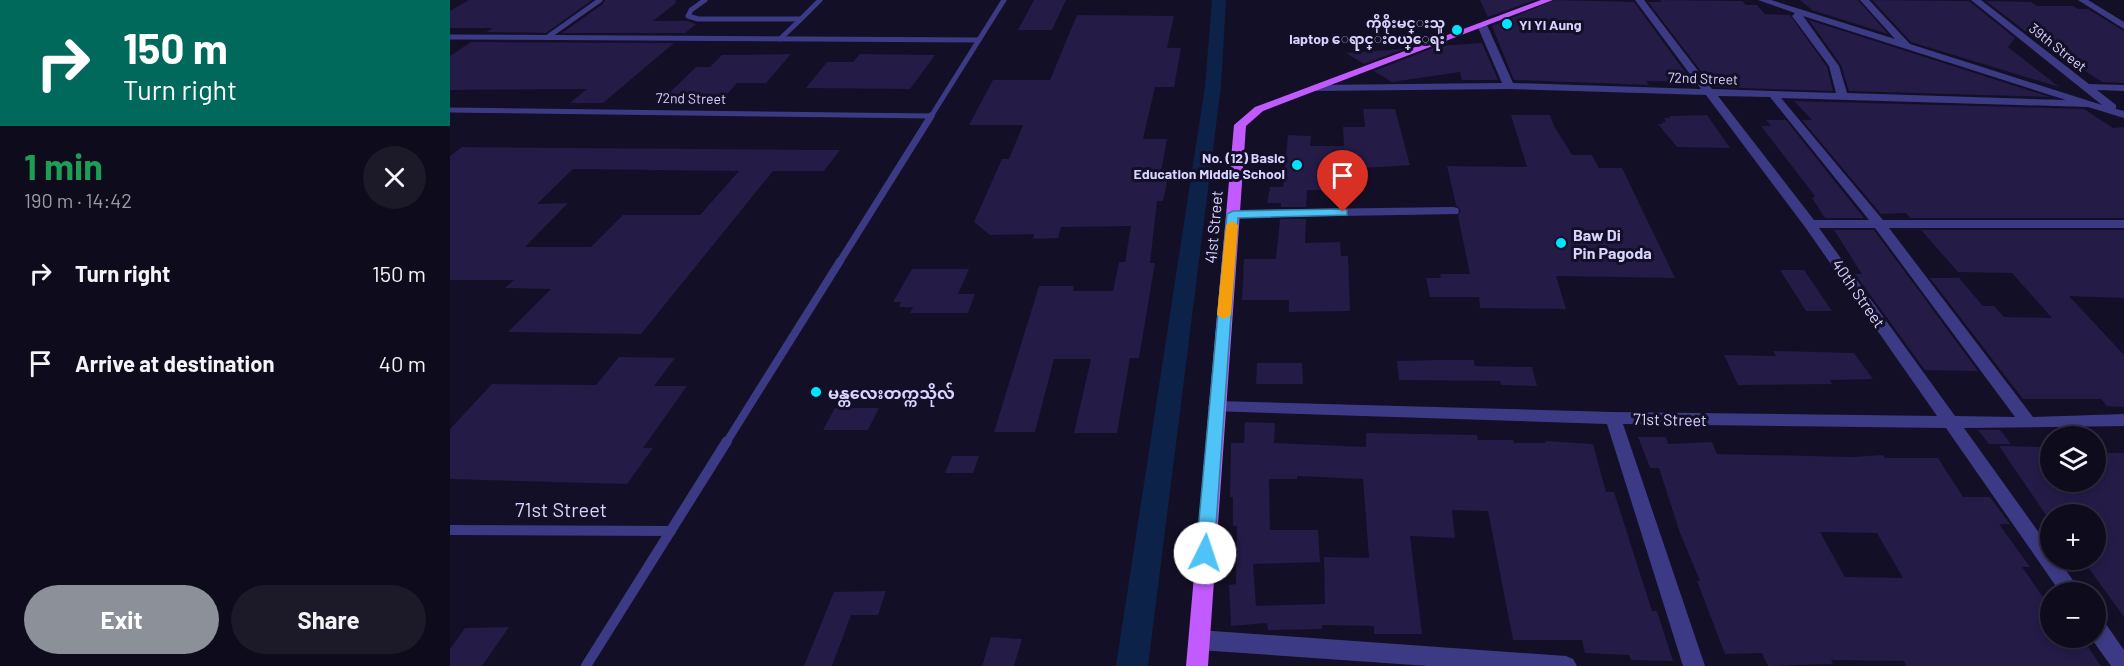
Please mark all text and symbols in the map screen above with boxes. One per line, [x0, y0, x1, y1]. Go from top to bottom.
place label: ကိုစိုးမင္းသူ laptop ေရာင္းဝယ္ေရး [1289, 13, 1445, 51]
place label: Yi Yi Aung [1519, 16, 1582, 33]
marker: Yi Yi Aung [1500, 17, 1514, 31]
street label: 39th Street [2026, 19, 2090, 75]
text: 150 m [123, 22, 228, 72]
marker: ကိုစိုးမင္းသူ laptop ေရာင္းဝယ္ေရး [1450, 23, 1464, 37]
icon: right [24, 24, 102, 102]
street label: 72nd Street [1668, 68, 1738, 88]
text: Turn right [123, 73, 237, 105]
street label: 72nd Street [656, 89, 726, 107]
text: 1 min [24, 144, 103, 187]
button: close [363, 146, 426, 209]
place label: No. (12) Basic Education Middle School [1134, 149, 1285, 182]
pin [1317, 150, 1368, 212]
marker: No. (12) Basic Education Middle School [1290, 158, 1304, 172]
icon: arrive [1326, 159, 1359, 192]
text: 190 m · 14:42 [24, 188, 132, 212]
street label: 41st Street [1200, 190, 1226, 264]
place label: Baw Di Pin Pagoda [1573, 225, 1652, 262]
marker: Baw Di Pin Pagoda [1554, 236, 1568, 250]
street label: 40th Street [1829, 255, 1889, 331]
icon: right [24, 257, 57, 290]
text: Turn right [75, 260, 170, 286]
text: 150 m [372, 260, 426, 286]
icon: arrive [24, 347, 57, 380]
text: Arrive at destination [75, 350, 274, 376]
text: 40 m [379, 350, 426, 376]
place label: မန္တလေးတက္ကသိုလ် [828, 382, 955, 407]
marker: မန္တလေးတက္ကသိုလ် [809, 385, 823, 399]
street label: 71st Street [1633, 409, 1707, 429]
map controls [2040, 426, 2106, 648]
button: layers [2040, 426, 2106, 492]
street label: 71st Street [515, 497, 607, 521]
button: + [2040, 504, 2106, 570]
position arrow [1173, 521, 1237, 585]
button: − [2040, 582, 2106, 648]
button: Exit [24, 585, 219, 654]
button: Share [231, 585, 426, 654]

